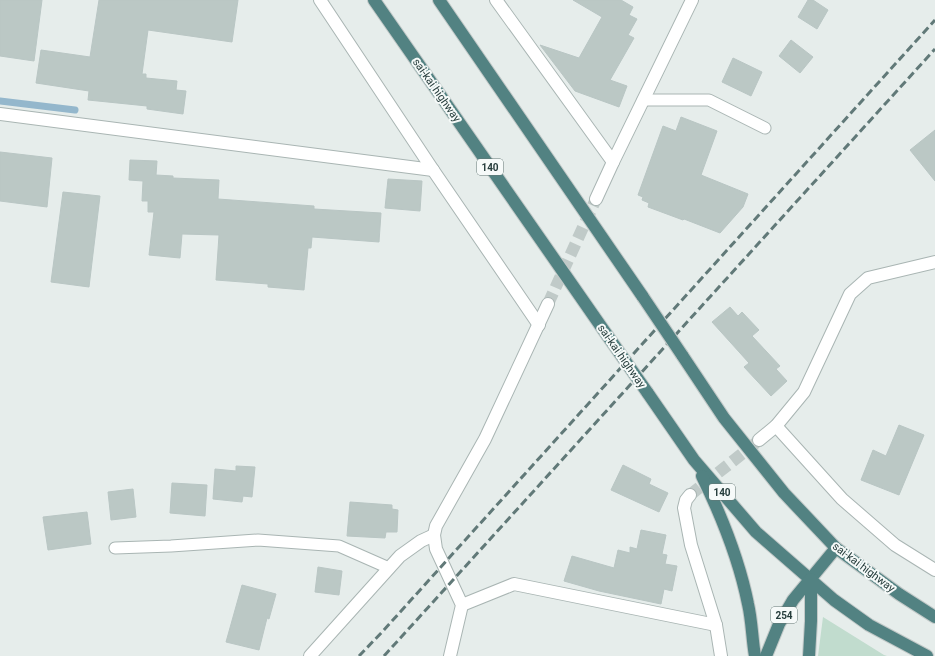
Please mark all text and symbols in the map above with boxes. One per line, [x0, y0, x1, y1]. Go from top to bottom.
street label: sai-kai highway [410, 56, 464, 125]
road number: 140 [477, 159, 503, 175]
street label: sai-kai highway [595, 322, 649, 391]
road number: 140 [709, 484, 735, 500]
street label: sai-kai highway [830, 540, 898, 596]
road number: 254 [771, 607, 797, 623]

